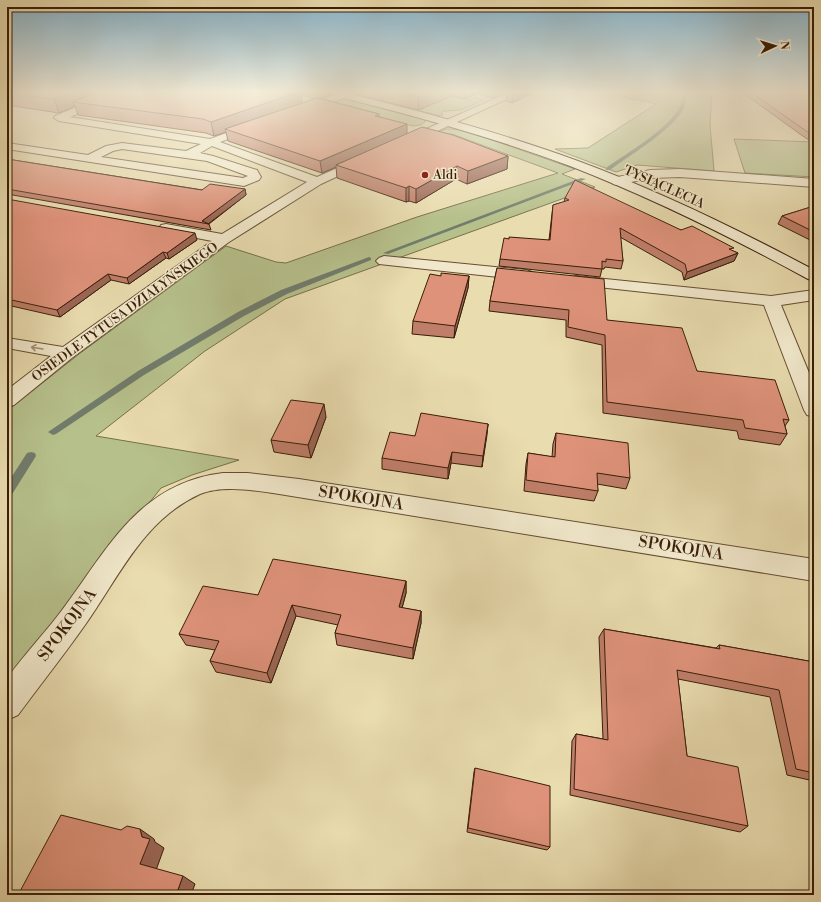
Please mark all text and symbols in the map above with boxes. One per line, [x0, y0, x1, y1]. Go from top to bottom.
north arrow [755, 26, 795, 66]
text: N [777, 41, 791, 50]
street label: TYSIĄCLECIA [621, 162, 708, 212]
place label: Aldi [432, 167, 457, 183]
marker: Aldi [420, 170, 430, 180]
street label: OSIEDLE TYTUSA DZIAŁYŃSKIEGO [28, 238, 221, 385]
one-way arrow [31, 344, 44, 352]
street label: SPOKOJNA [317, 481, 406, 515]
street label: SPOKOJNA [637, 531, 726, 565]
street label: SPOKOJNA [33, 584, 101, 665]

